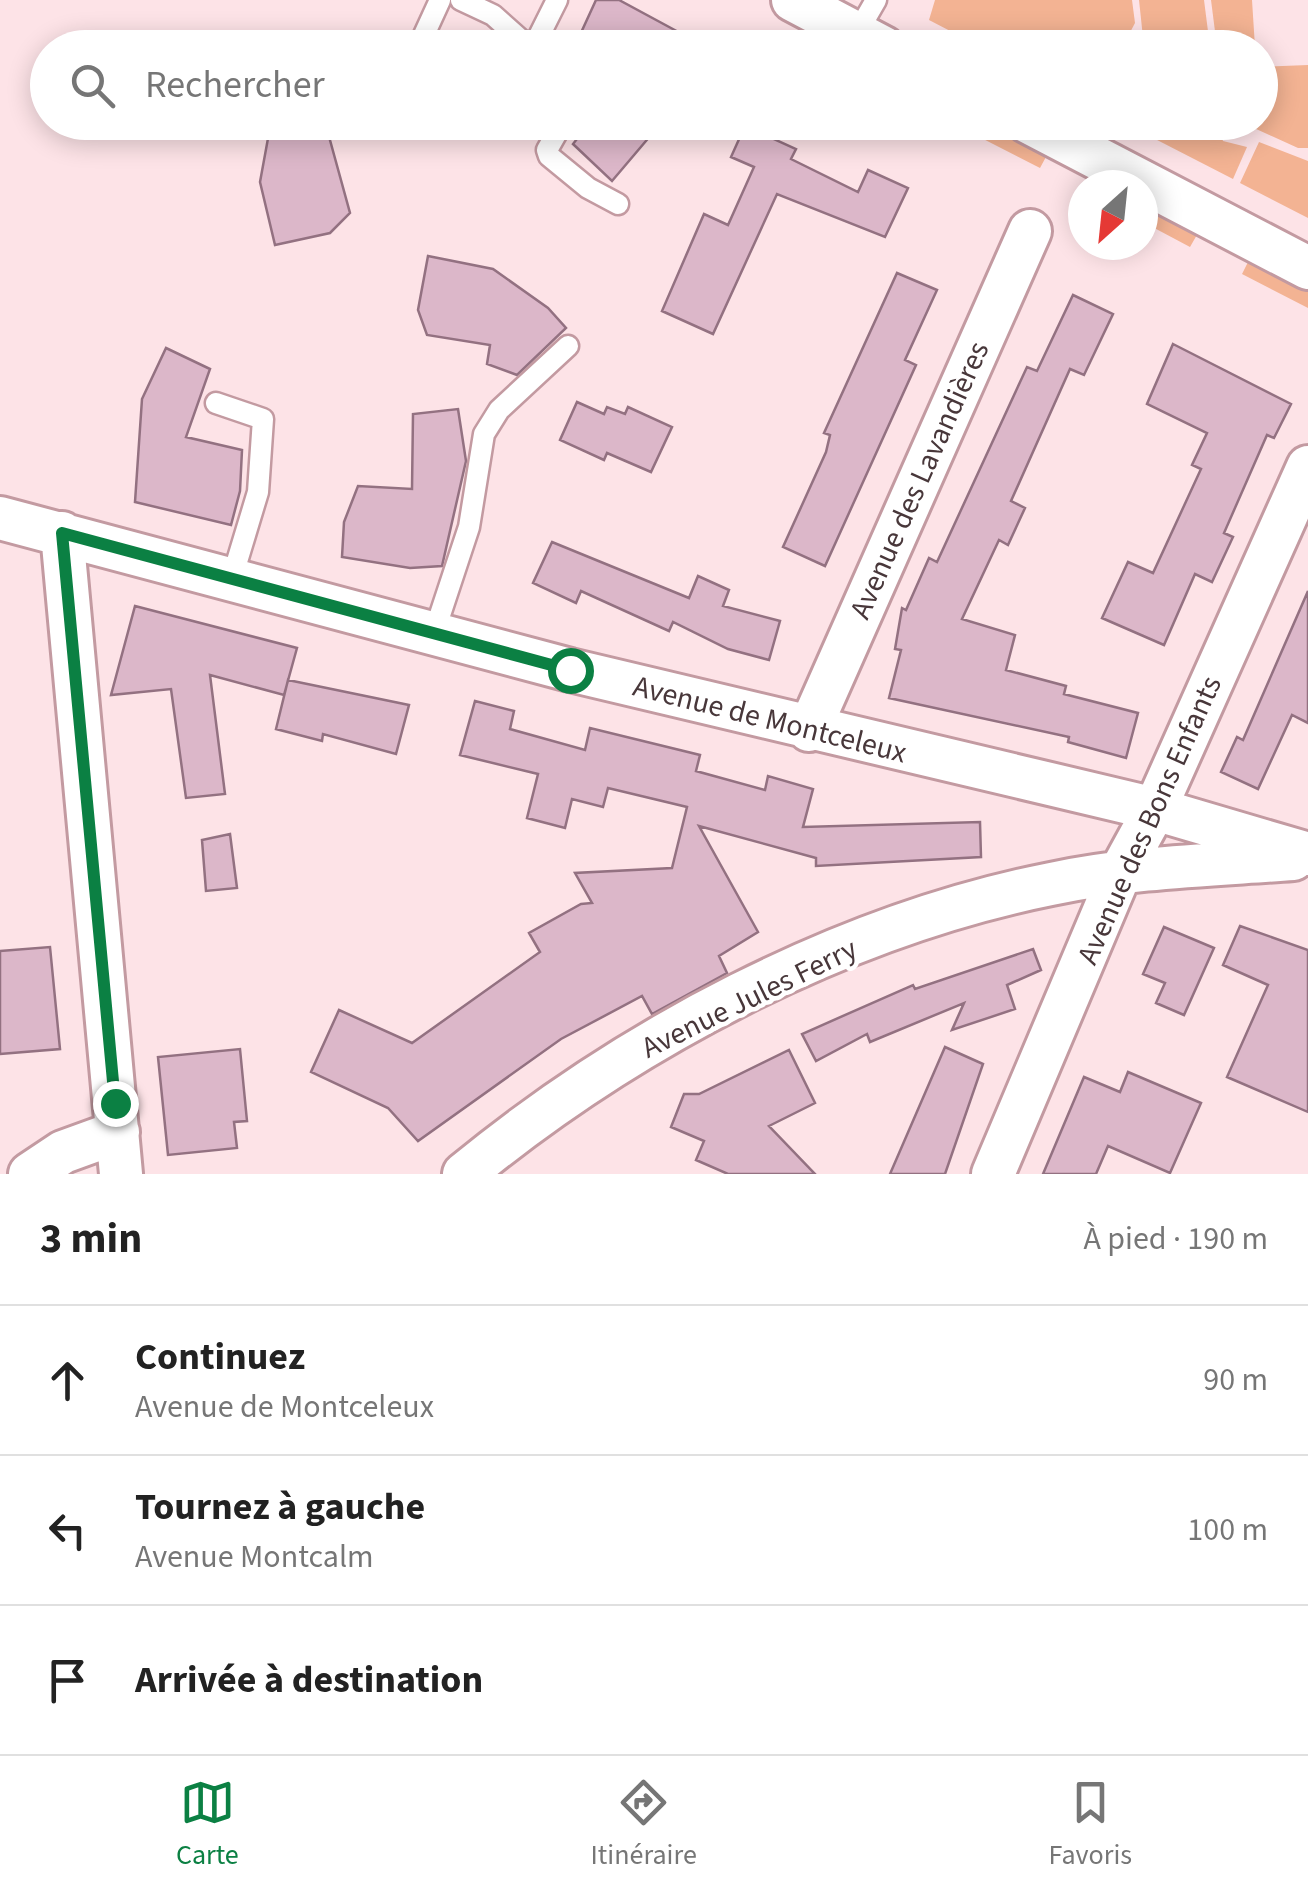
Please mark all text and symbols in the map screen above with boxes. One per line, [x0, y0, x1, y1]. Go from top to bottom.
search box [30, 30, 1278, 140]
icon: search [65, 58, 120, 113]
text: Rechercher [145, 58, 325, 112]
north arrow [1068, 170, 1158, 260]
street label: Avenue des Lavandières [839, 335, 1000, 626]
route start [548, 648, 594, 694]
street label: Avenue de Montceleux [629, 665, 911, 774]
street label: Avenue des Bons Enfants [1066, 669, 1233, 971]
street label: Avenue Jules Ferry [634, 928, 864, 1069]
route end [93, 1081, 139, 1127]
text: 3 min [40, 1209, 142, 1269]
text: À pied · 190 m [1084, 1216, 1268, 1262]
text: Continuez [135, 1330, 305, 1384]
icon: ahead [40, 1353, 95, 1408]
text: 90 m [1203, 1357, 1268, 1403]
text: Avenue de Montceleux [135, 1384, 434, 1430]
text: Tournez à gauche [135, 1480, 425, 1534]
icon: left [40, 1503, 95, 1558]
text: 100 m [1187, 1507, 1268, 1553]
text: Avenue Montcalm [135, 1534, 374, 1580]
icon: arrive [40, 1653, 95, 1708]
text: Arrivée à destination [135, 1653, 483, 1707]
tab: Carte [176, 1775, 239, 1875]
tab: Itinéraire [590, 1775, 697, 1875]
tab: Favoris [1049, 1775, 1132, 1875]

